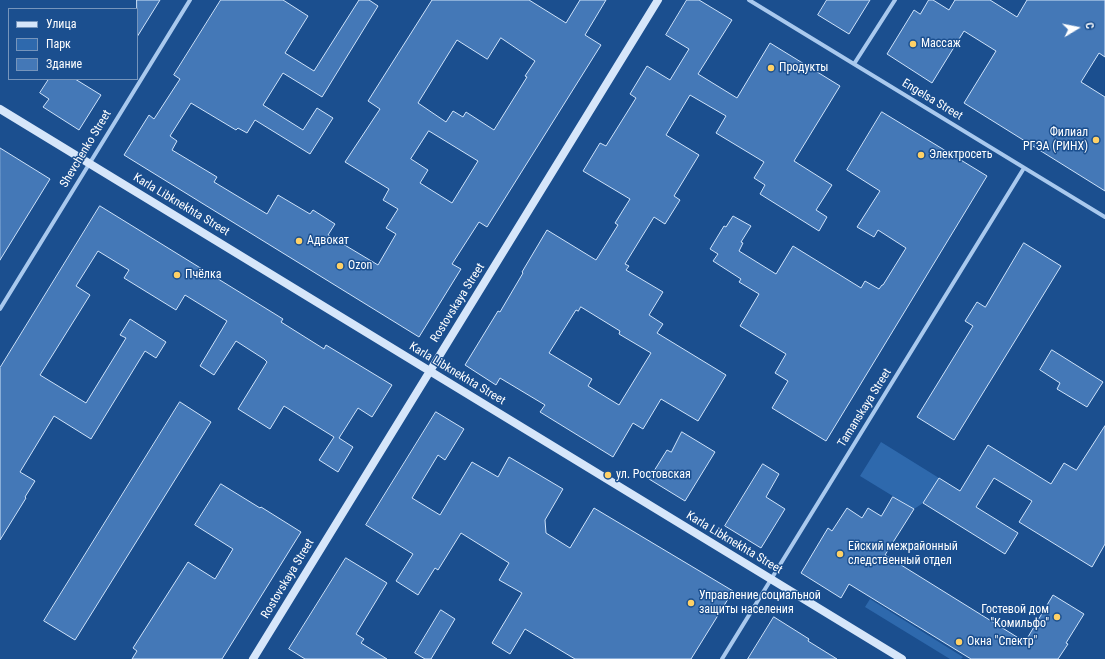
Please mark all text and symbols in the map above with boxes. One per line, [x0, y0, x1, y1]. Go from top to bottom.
legend [8, 8, 138, 80]
north arrow [1057, 8, 1097, 48]
text: Улица [46, 17, 76, 31]
text: С [1082, 22, 1096, 30]
text: Парк [46, 37, 71, 51]
place label: Массаж [921, 37, 961, 51]
marker: Массаж [908, 39, 918, 49]
text: Здание [46, 57, 82, 71]
place label: Продукты [779, 61, 828, 75]
marker: Продукты [766, 63, 776, 73]
street label: Engelsa Street [899, 76, 965, 124]
street label: Shevchenko Street [57, 108, 115, 190]
place label: Филиал РГЭА (РИНХ) [1023, 126, 1088, 154]
marker: Филиал РГЭА (РИНХ) [1091, 135, 1101, 145]
place label: Электросеть [929, 148, 992, 162]
marker: Электросеть [916, 150, 926, 160]
street label: Karla Libknekhta Street [130, 171, 232, 239]
place label: Адвокат [307, 234, 349, 248]
marker: Адвокат [294, 236, 304, 246]
place label: Ozon [348, 259, 372, 273]
marker: Ozon [335, 261, 345, 271]
street label: Rostovskaya Street [428, 261, 488, 345]
place label: Пчёлка [185, 268, 221, 282]
marker: Пчёлка [172, 270, 182, 280]
street label: Karla Libknekhta Street [406, 340, 508, 408]
street label: Tamanskaya Street [835, 366, 895, 450]
place label: ул. Ростовская [616, 468, 691, 482]
marker: ул. Ростовская [603, 470, 613, 480]
street label: Karla Libknekhta Street [683, 509, 785, 577]
street label: Rostovskaya Street [259, 537, 317, 621]
place label: Ейский межрайонный следственный отдел [848, 540, 958, 568]
marker: Ейский межрайонный следственный отдел [835, 549, 845, 559]
place label: Управление социальной защиты населения [699, 589, 821, 617]
marker: Управление социальной защиты населения [686, 598, 696, 608]
place label: Гостевой дом "Комильфо" [981, 603, 1049, 631]
marker: Гостевой дом "Комильфо" [1052, 612, 1062, 622]
place label: Окна "Спектр" [967, 635, 1037, 649]
marker: Окна "Спектр" [954, 637, 964, 647]

